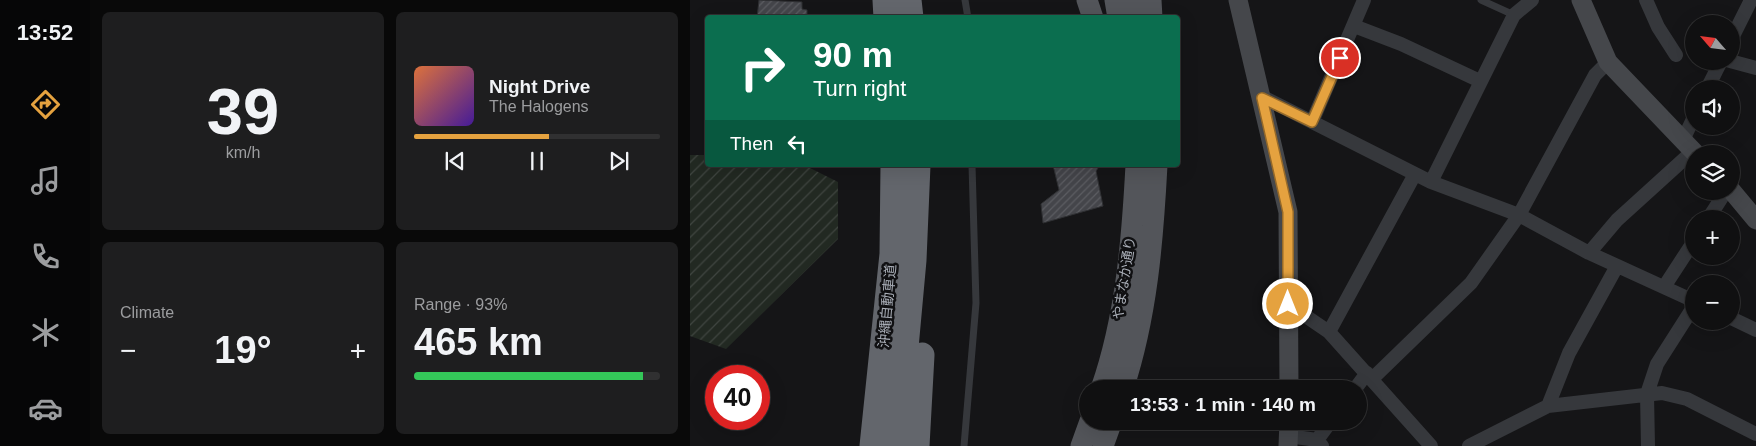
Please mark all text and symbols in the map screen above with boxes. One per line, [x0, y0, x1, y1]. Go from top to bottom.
north arrow [1685, 15, 1740, 70]
map controls [1685, 15, 1740, 330]
text: 13:52 [17, 20, 73, 45]
icon: right [730, 35, 795, 100]
text: 90 m [813, 35, 893, 74]
pin [1319, 37, 1361, 79]
icon: arrive [1326, 44, 1354, 72]
text: 39 [207, 75, 279, 148]
text: Night Drive [489, 76, 590, 97]
text: Turn right [813, 76, 906, 101]
button: sound [1685, 80, 1740, 135]
icon: directions [28, 87, 63, 122]
text: The Halogens [489, 98, 589, 115]
icon: left [783, 130, 811, 158]
text: Then [730, 133, 773, 154]
text: km/h [226, 144, 260, 161]
button: layers [1685, 145, 1740, 200]
icon: previous [441, 147, 469, 175]
icon: pause [523, 147, 551, 175]
icon: next [605, 147, 633, 175]
icon: music [28, 163, 63, 198]
button: + [1685, 210, 1740, 265]
street label: やまなか通り [1110, 235, 1138, 321]
icon: phone [28, 239, 63, 274]
street label: 沖縄自動車道 [875, 263, 899, 349]
button: − [1685, 275, 1740, 330]
position arrow [1261, 277, 1313, 329]
text: Range · 93% [414, 296, 507, 313]
text: Climate [120, 304, 174, 321]
icon: climate [28, 315, 63, 350]
text: 465 km [414, 321, 543, 363]
text: 19° [214, 329, 272, 371]
text: − [120, 335, 136, 366]
text: + [350, 335, 366, 366]
speed limit sign: 40 [705, 365, 770, 430]
icon: car [28, 391, 63, 426]
text: 13:53 · 1 min · 140 m [1130, 394, 1316, 415]

